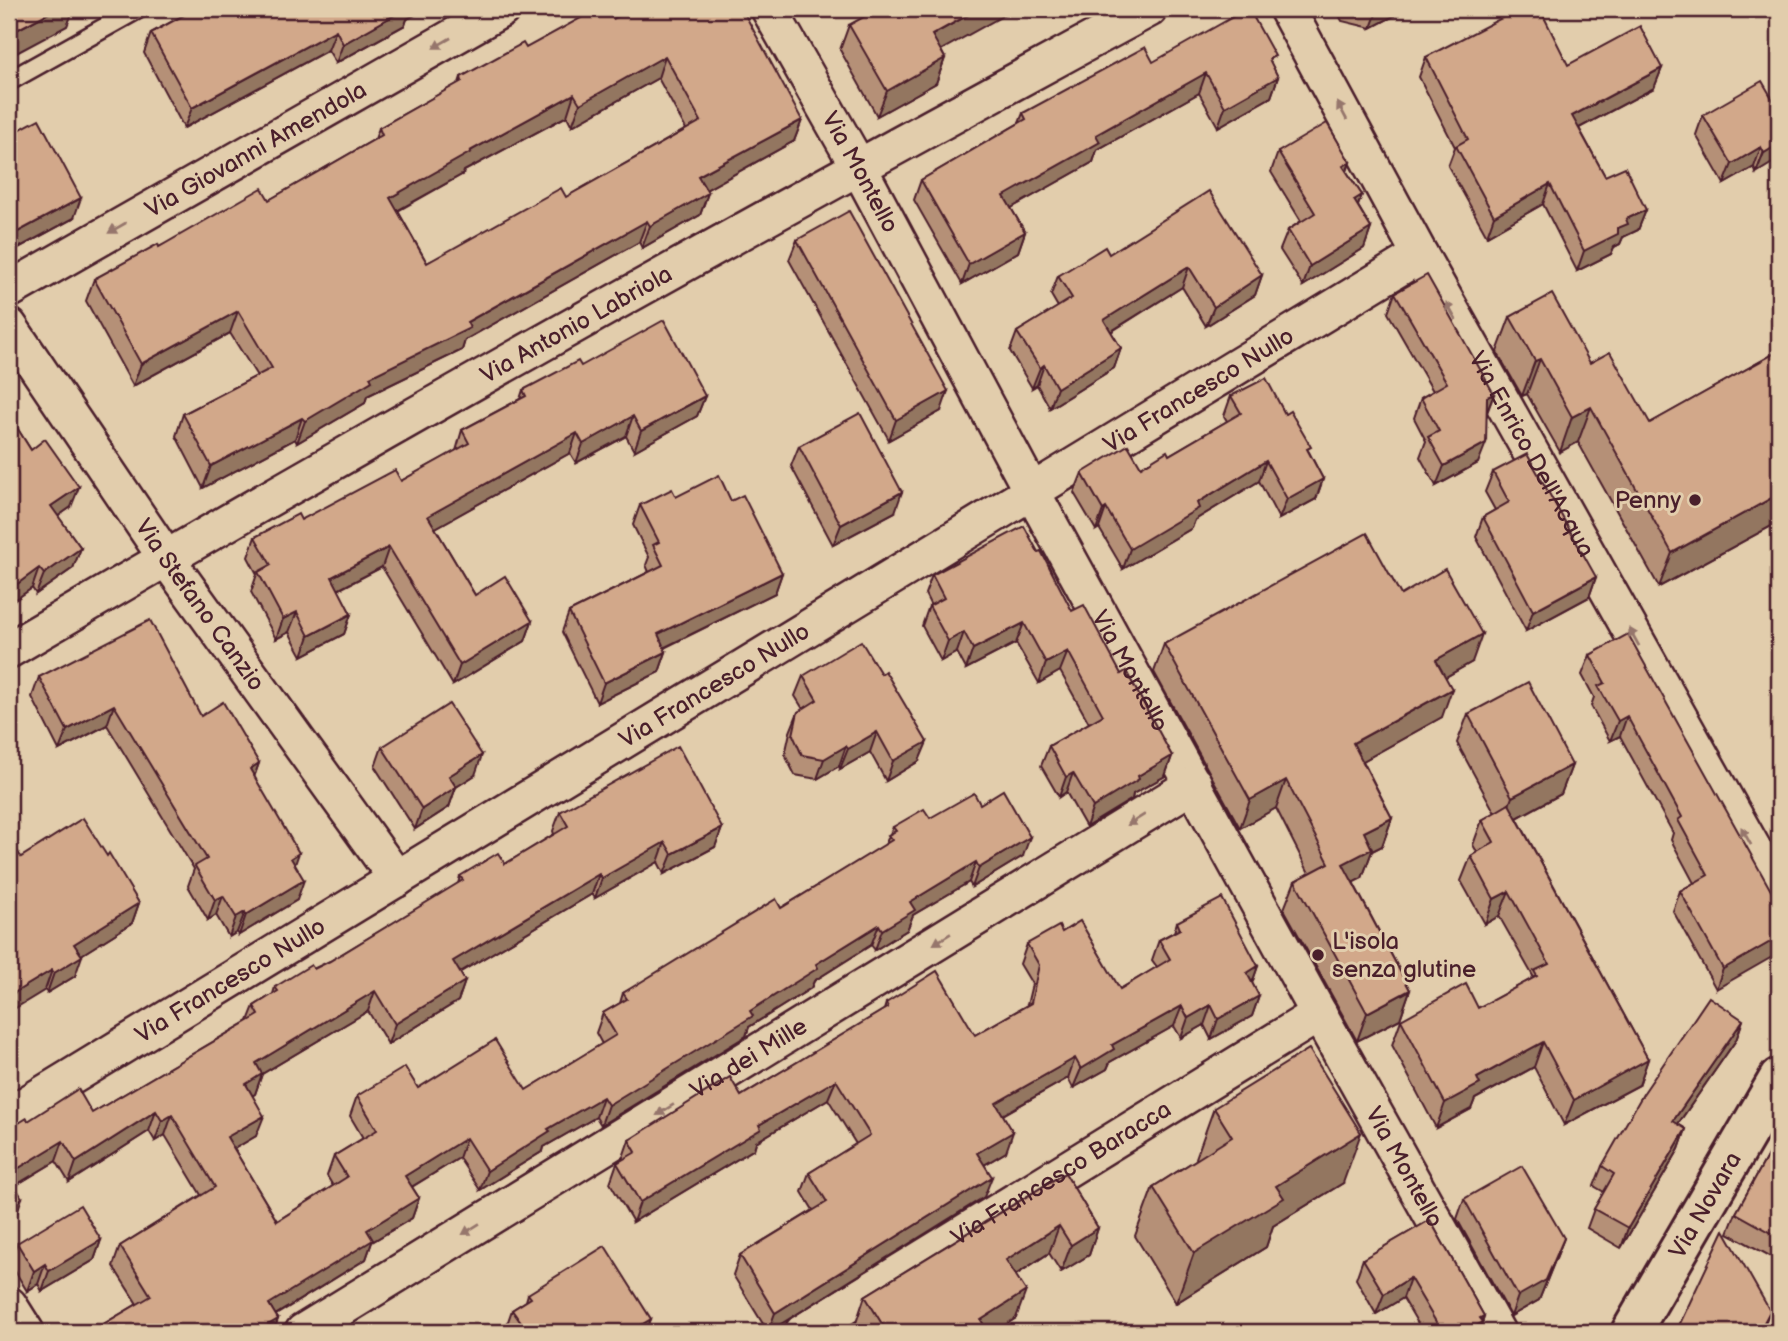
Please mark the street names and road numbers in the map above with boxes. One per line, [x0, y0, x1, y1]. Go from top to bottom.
street label: Via Giovanni Amendola [140, 75, 372, 224]
street label: Via Montello [815, 107, 905, 238]
street label: Via Antonio Labriola [475, 259, 677, 390]
street label: Via Francesco Nullo [1098, 321, 1299, 459]
street label: Via Enrico Dell'Acqua [1462, 347, 1600, 562]
street label: Via Stefano Canzio [129, 514, 271, 697]
street label: Via Montello [1085, 606, 1175, 736]
street label: Via Francesco Nullo [614, 617, 815, 755]
street label: Via Francesco Nullo [130, 912, 331, 1050]
street label: Via dei Mille [685, 1012, 812, 1105]
street label: Via Francesco Baracca [946, 1095, 1177, 1252]
street label: Via Montello [1359, 1102, 1449, 1233]
street label: Via Novara [1663, 1147, 1748, 1264]

